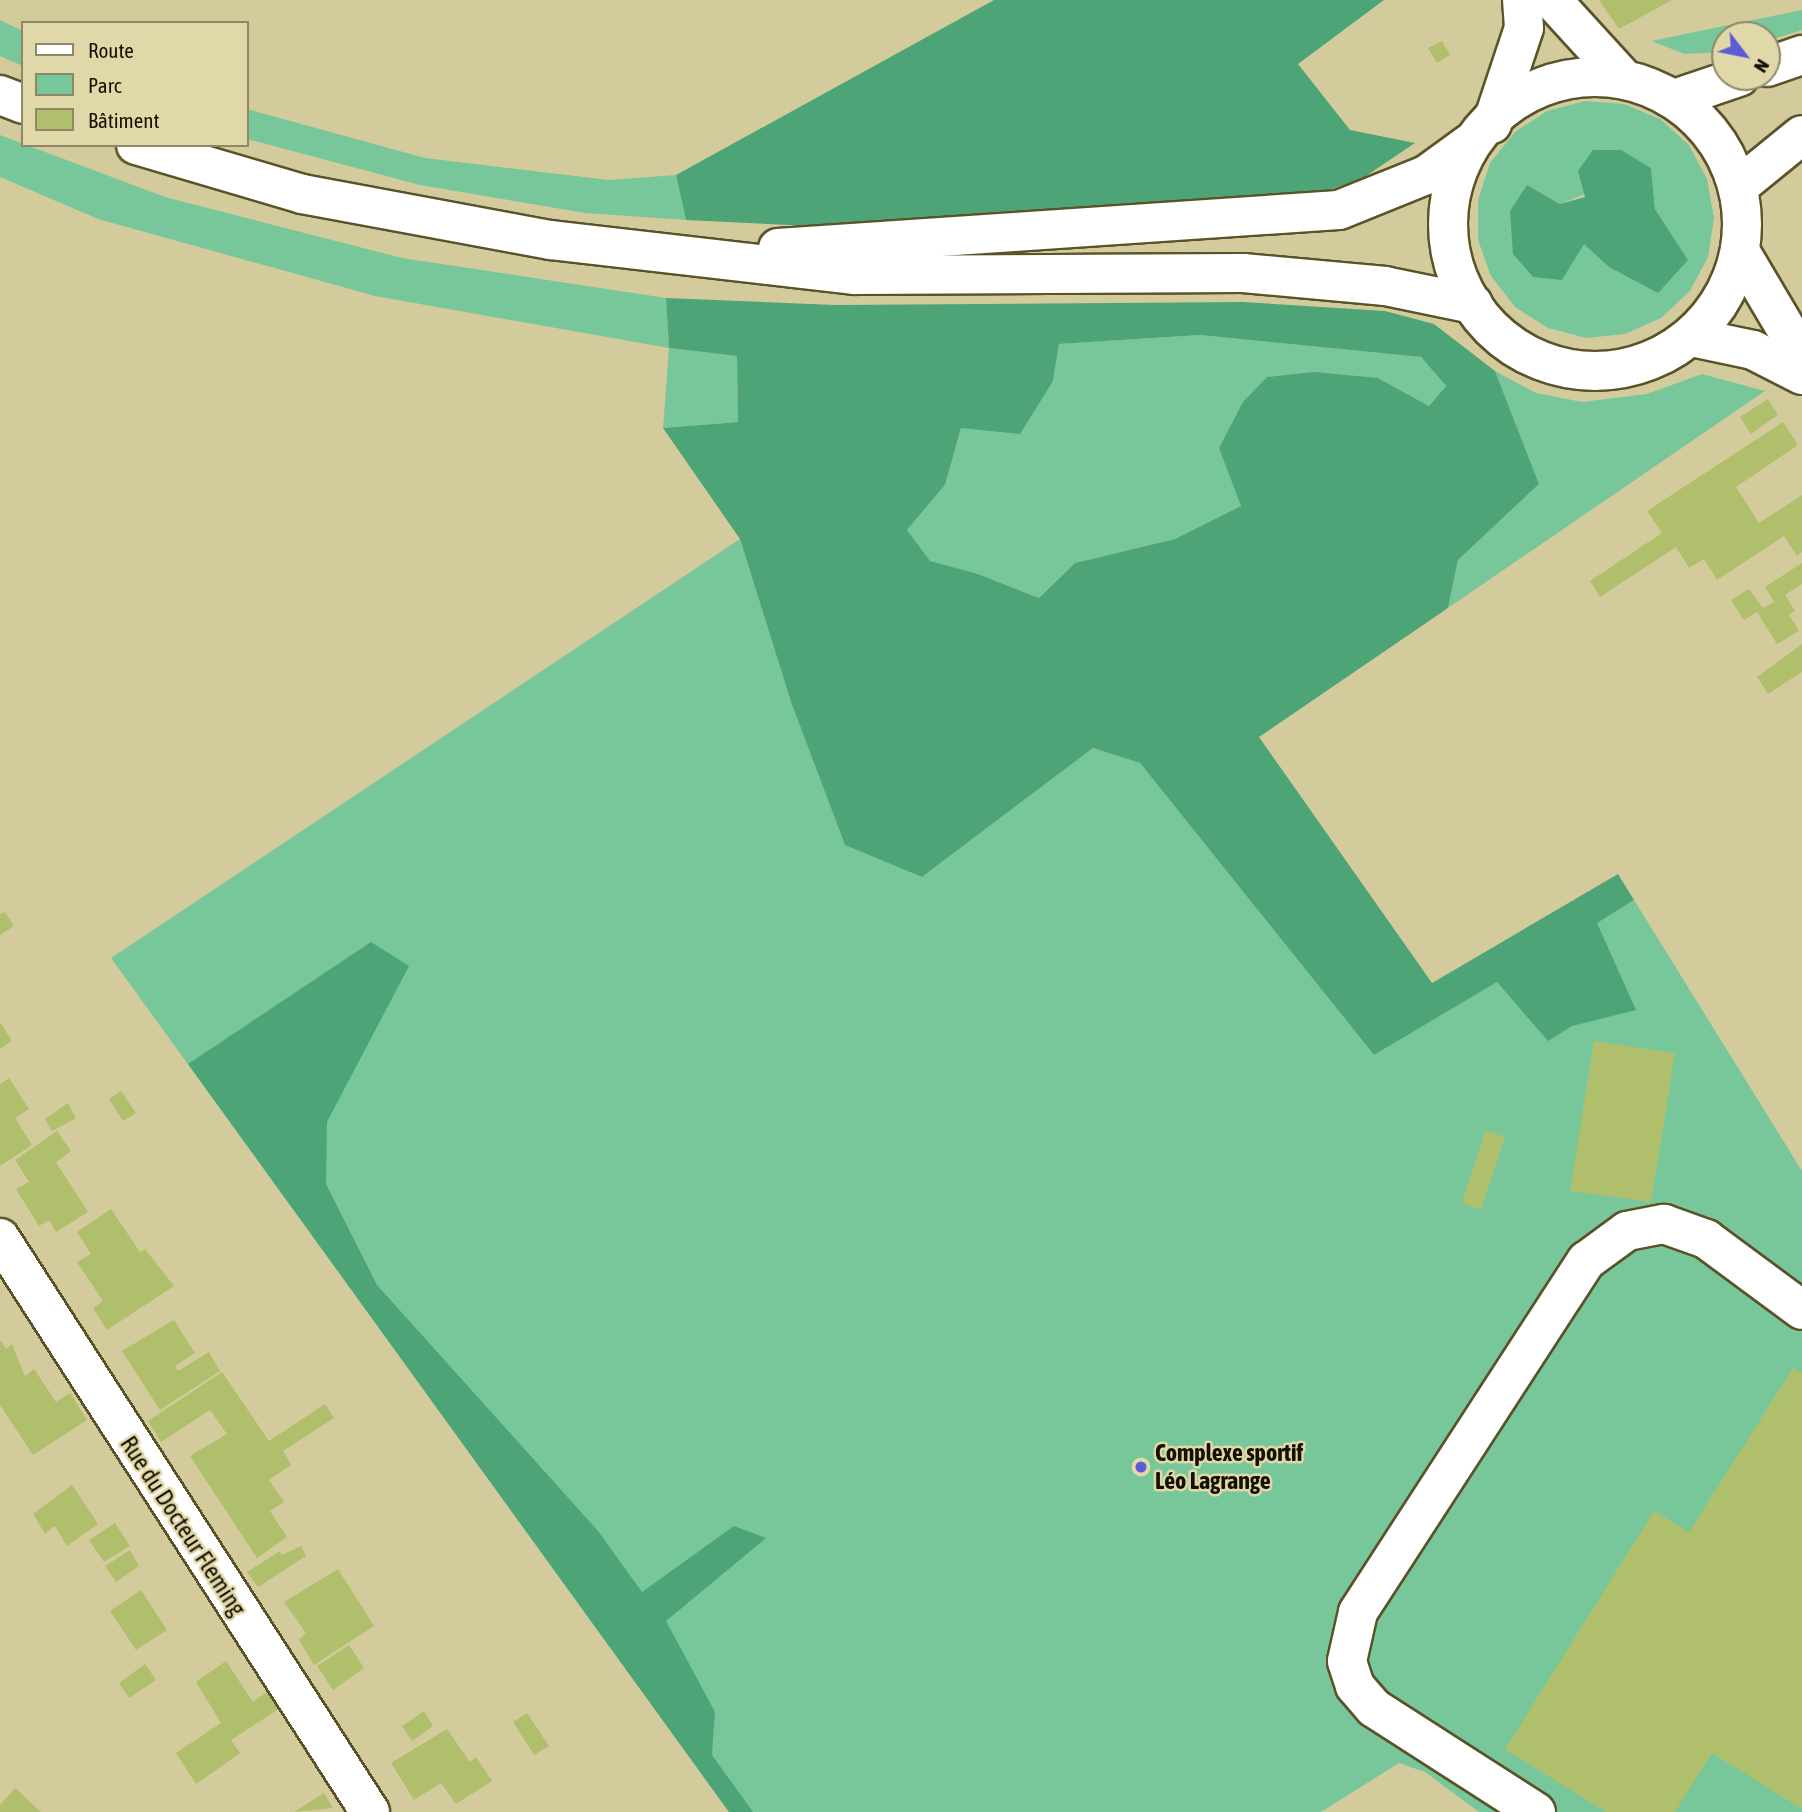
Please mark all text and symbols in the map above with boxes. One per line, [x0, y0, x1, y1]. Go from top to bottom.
legend [21, 21, 248, 147]
north arrow [1711, 21, 1781, 91]
text: Route [88, 38, 134, 62]
text: N [1750, 55, 1774, 77]
text: Parc [88, 73, 122, 97]
text: Bâtiment [88, 108, 159, 132]
street label: Rue du Docteur Fleming [114, 1431, 252, 1621]
place label: Complexe sportif Léo Lagrange [1155, 1439, 1303, 1495]
marker: Complexe sportif Léo Lagrange [1133, 1459, 1149, 1475]

